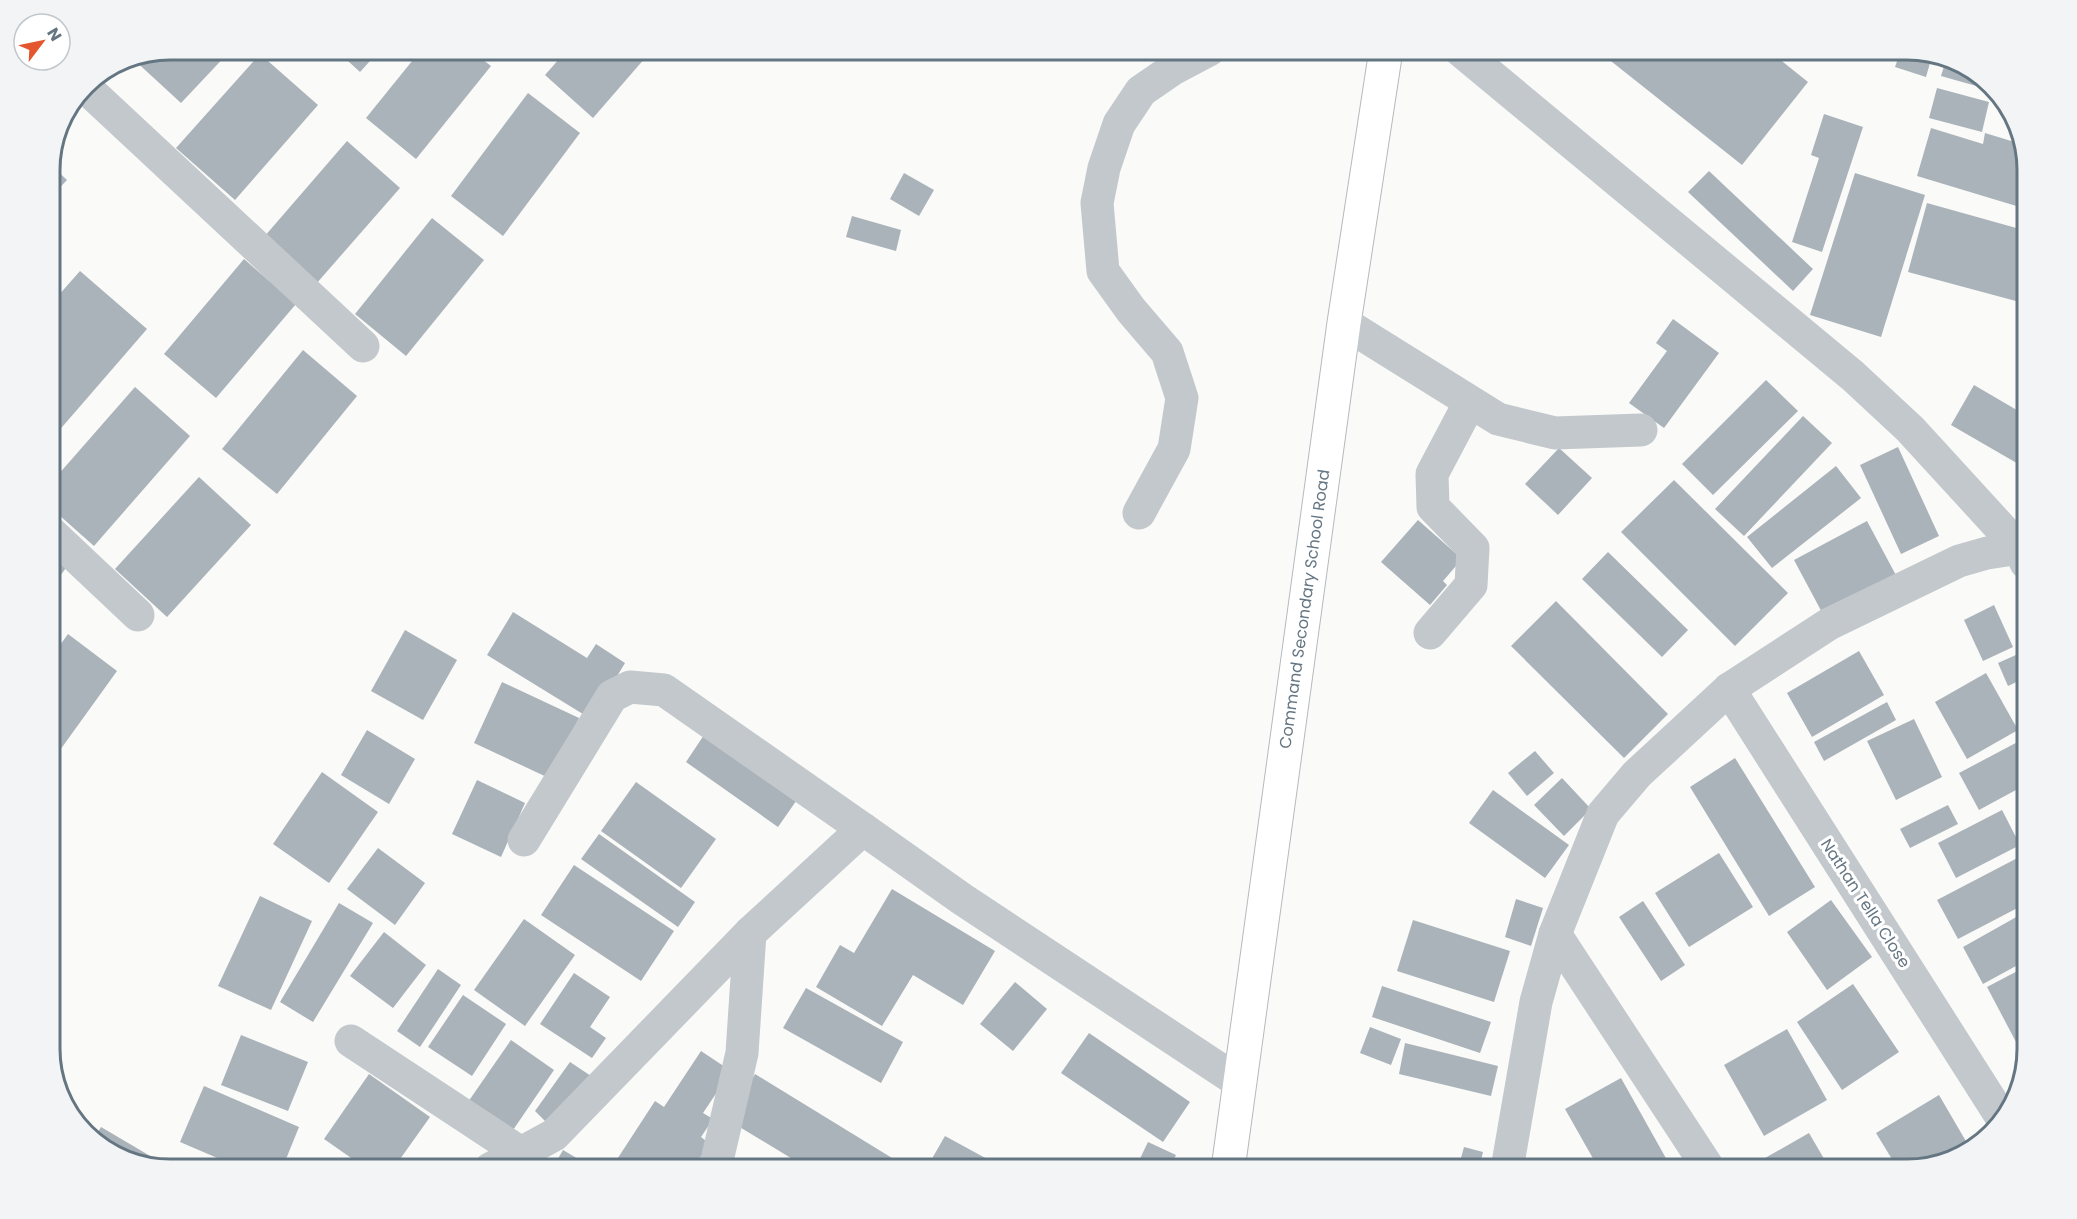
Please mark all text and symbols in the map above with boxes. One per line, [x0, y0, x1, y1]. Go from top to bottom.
north arrow [12, 12, 72, 72]
text: N [41, 23, 67, 46]
street label: Command Secondary School Road [1274, 468, 1335, 750]
street label: Nathan Tella Close [1815, 834, 1916, 972]

